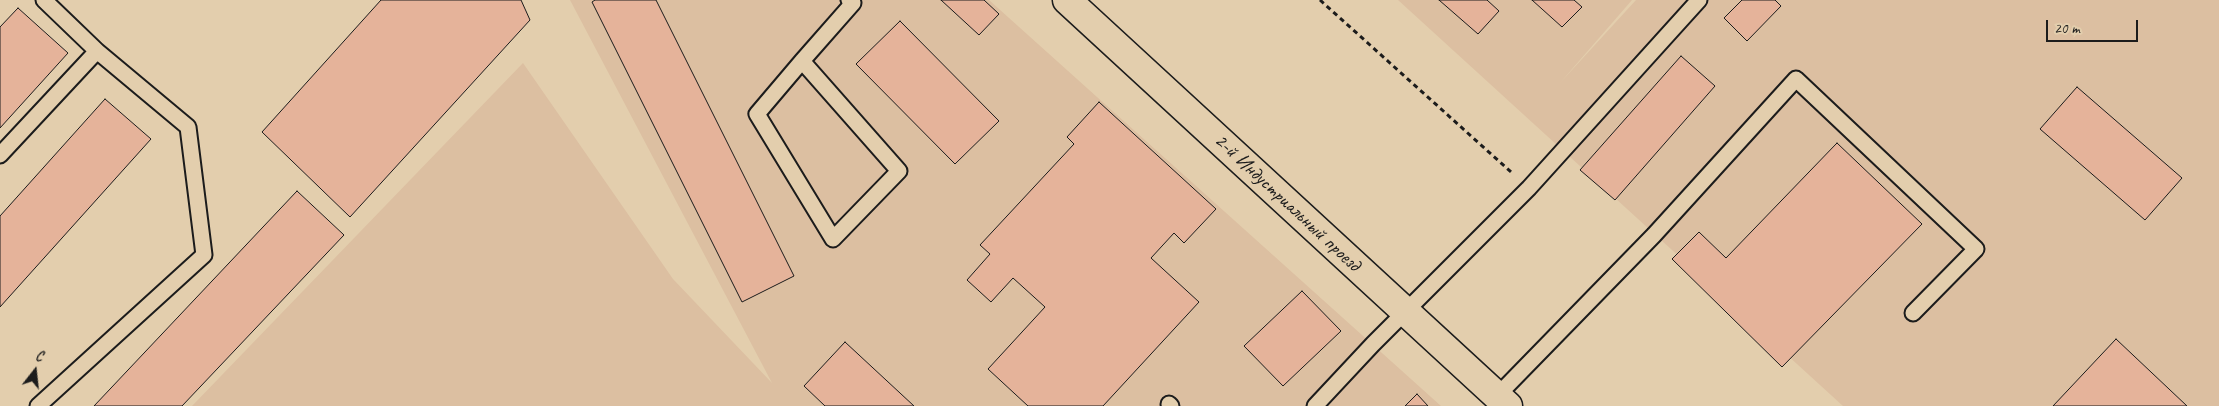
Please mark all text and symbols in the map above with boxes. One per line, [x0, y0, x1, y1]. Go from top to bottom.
scale bar [2049, 10, 2142, 42]
text: 20 m [2054, 19, 2080, 38]
street label: 2-й Индустриальный проезд [1209, 129, 1365, 277]
north arrow [10, 346, 60, 396]
text: С [34, 347, 45, 365]

